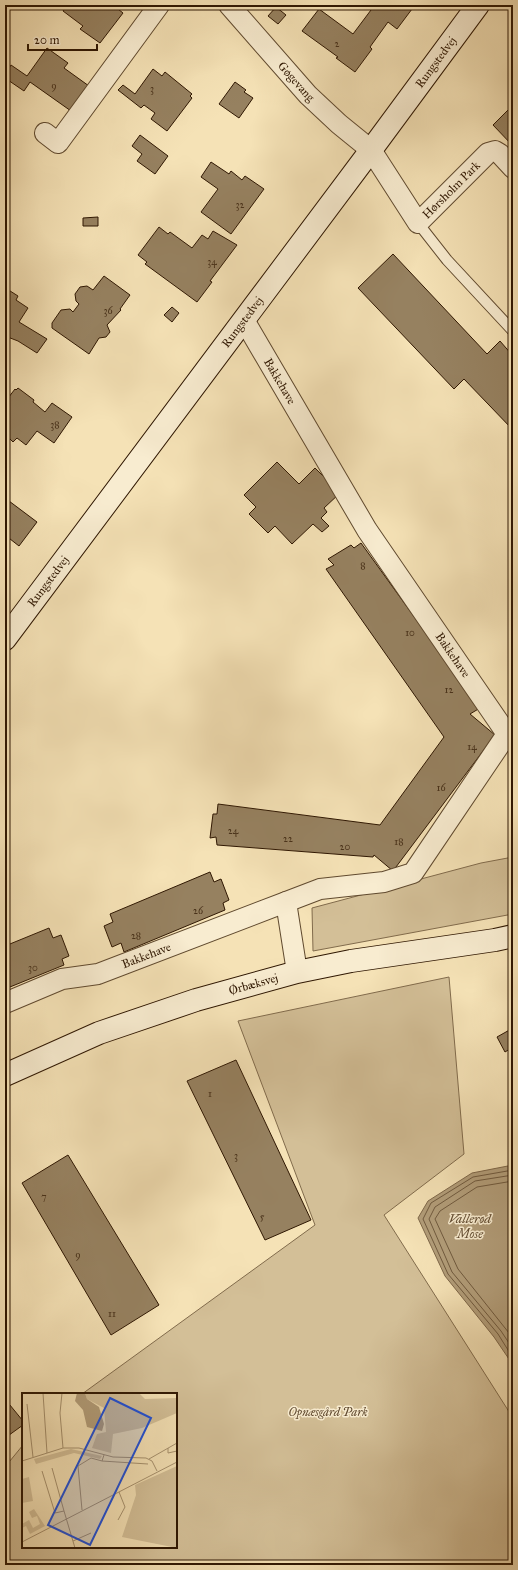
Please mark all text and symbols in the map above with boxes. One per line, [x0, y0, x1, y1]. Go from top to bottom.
scale bar [28, 26, 97, 52]
text: 20 m [34, 33, 60, 47]
street label: Rungstedvej [412, 34, 459, 90]
house number: 2 [335, 38, 340, 50]
street label: Gøgevang [275, 59, 318, 106]
house number: 9 [51, 80, 57, 92]
house number: 3 [150, 83, 154, 95]
street label: Hørsholm Park [419, 158, 483, 222]
house number: 32 [236, 199, 245, 211]
house number: 34 [207, 256, 217, 268]
street label: Rungstedvej [219, 294, 266, 350]
house number: 36 [103, 305, 113, 317]
street label: Bakkehave [261, 356, 299, 407]
house number: 38 [50, 419, 60, 431]
street label: Rungstedvej [25, 553, 72, 610]
house number: 8 [360, 560, 366, 572]
house number: 10 [405, 627, 415, 639]
street label: Bakkehave [433, 630, 473, 680]
house number: 12 [445, 684, 454, 696]
house number: 14 [467, 741, 477, 753]
house number: 16 [436, 782, 446, 794]
house number: 24 [228, 825, 239, 837]
house number: 22 [283, 833, 293, 845]
house number: 18 [394, 836, 404, 848]
house number: 20 [340, 841, 351, 853]
house number: 26 [193, 905, 204, 917]
house number: 28 [131, 930, 141, 942]
street label: Bakkehave [120, 940, 173, 971]
house number: 30 [28, 962, 38, 974]
street label: Ørbæksvej [227, 971, 280, 998]
house number: 1 [208, 1088, 212, 1100]
house number: 3 [234, 1150, 238, 1162]
house number: 7 [41, 1191, 47, 1203]
house number: 5 [260, 1211, 265, 1223]
water label: Vallerød Mose [449, 1211, 492, 1242]
house number: 9 [75, 1249, 81, 1261]
house number: 11 [108, 1308, 116, 1320]
inset map [22, 1393, 177, 1548]
park label: Opnæsgård Park [288, 1405, 368, 1420]

